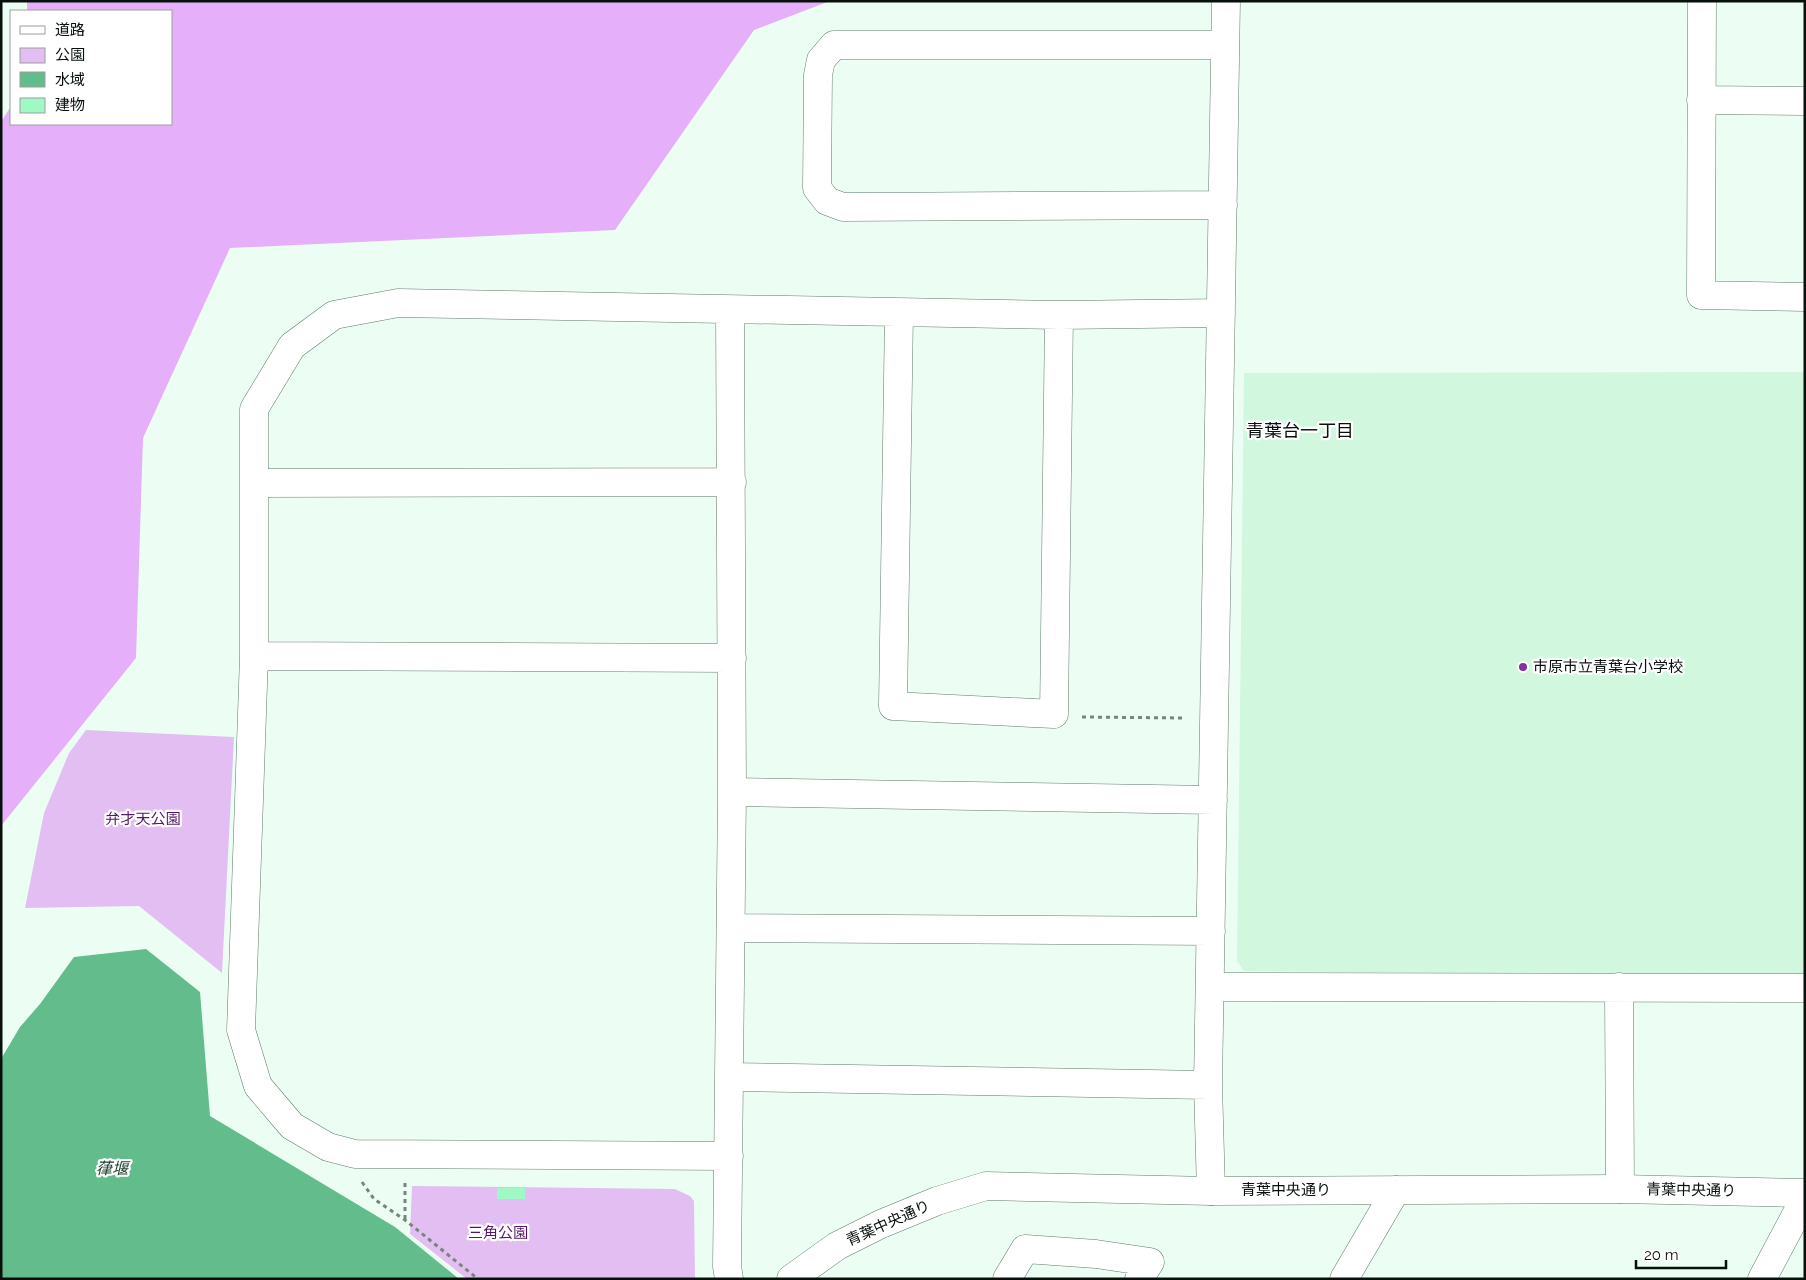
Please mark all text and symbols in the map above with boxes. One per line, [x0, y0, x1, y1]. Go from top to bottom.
legend [10, 10, 172, 125]
text: 道路 [55, 21, 85, 39]
text: 公園 [55, 46, 85, 64]
text: 水域 [55, 71, 85, 89]
text: 建物 [55, 96, 85, 114]
district label: 青葉台一丁目 [1246, 420, 1354, 441]
place label: 市原市立青葉台小学校 [1533, 658, 1683, 676]
marker: 市原市立青葉台小学校 [1517, 661, 1529, 673]
park label: 弁才天公園 [105, 810, 181, 828]
water label: 葎堰 [96, 1159, 131, 1178]
street label: 青葉中央通り [1646, 1180, 1736, 1200]
street label: 青葉中央通り [1241, 1181, 1331, 1199]
street label: 青葉中央通り [843, 1196, 933, 1250]
park label: 三角公園 [468, 1224, 528, 1242]
scale bar [1636, 1238, 1726, 1270]
text: 20 m [1644, 1246, 1679, 1264]

